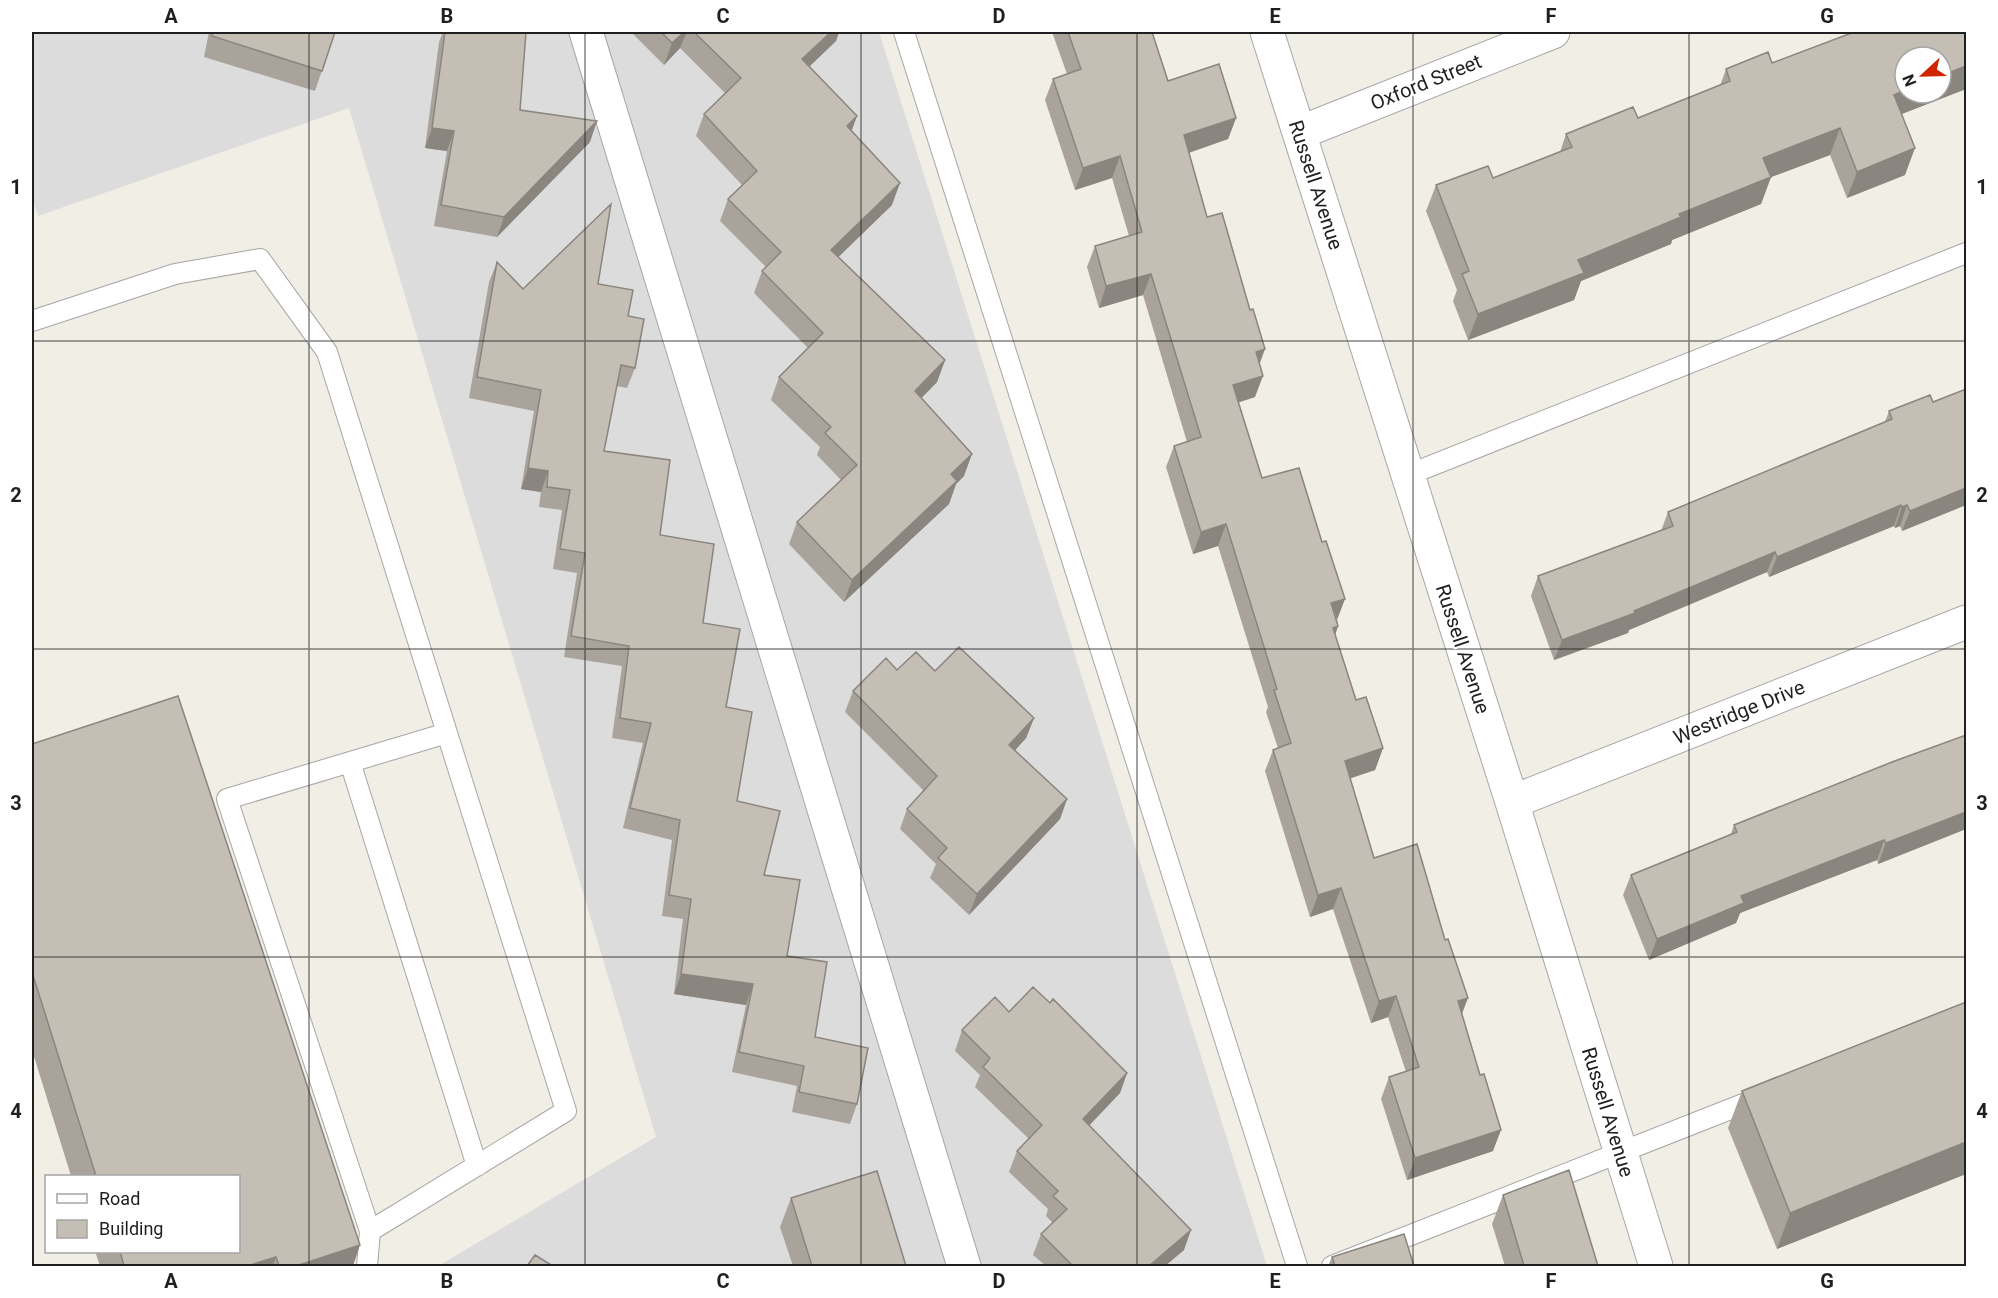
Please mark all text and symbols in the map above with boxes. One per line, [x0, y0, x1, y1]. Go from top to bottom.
text: A [164, 4, 178, 28]
text: B [441, 4, 453, 28]
text: C [716, 4, 730, 28]
text: D [993, 4, 1006, 28]
text: E [1269, 4, 1281, 28]
text: F [1546, 4, 1557, 28]
text: G [1820, 4, 1834, 28]
north arrow [1893, 45, 1953, 105]
street label: Oxford Street [1367, 49, 1485, 115]
text: N [1899, 72, 1920, 89]
street label: Russell Avenue [1284, 117, 1348, 253]
text: 1 [10, 175, 22, 199]
text: 1 [1976, 175, 1988, 199]
text: 2 [10, 483, 22, 507]
text: 2 [1976, 483, 1988, 507]
street label: Russell Avenue [1431, 581, 1495, 717]
street label: Westridge Drive [1670, 675, 1808, 749]
text: 3 [10, 791, 22, 815]
text: 3 [1976, 791, 1988, 815]
street label: Russell Avenue [1577, 1044, 1639, 1180]
text: 4 [10, 1099, 22, 1123]
text: 4 [1976, 1099, 1988, 1123]
legend [45, 1175, 240, 1253]
text: Road [99, 1188, 140, 1209]
text: Building [99, 1218, 163, 1239]
text: A [164, 1269, 178, 1293]
text: B [441, 1269, 453, 1293]
text: C [716, 1269, 730, 1293]
text: D [993, 1269, 1006, 1293]
text: E [1269, 1269, 1281, 1293]
text: F [1546, 1269, 1557, 1293]
text: G [1820, 1269, 1834, 1293]

